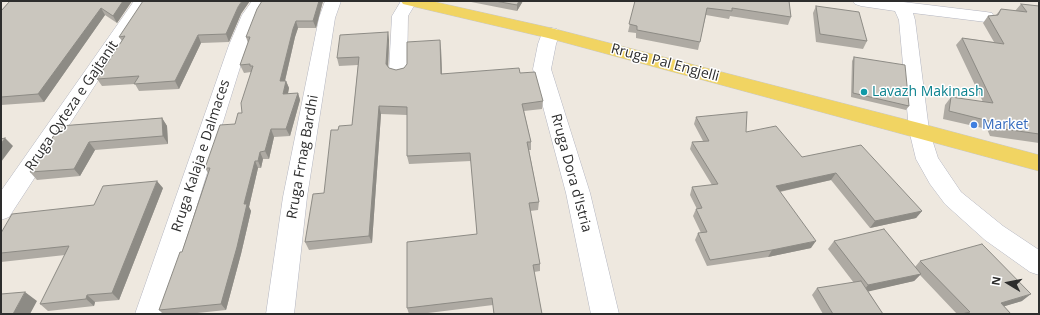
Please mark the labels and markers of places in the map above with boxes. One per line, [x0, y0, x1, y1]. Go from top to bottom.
place label: Lavazh Makinash [872, 84, 984, 100]
marker: Lavazh Makinash [859, 87, 869, 97]
place label: Market [982, 117, 1028, 133]
marker: Market [969, 120, 979, 130]

